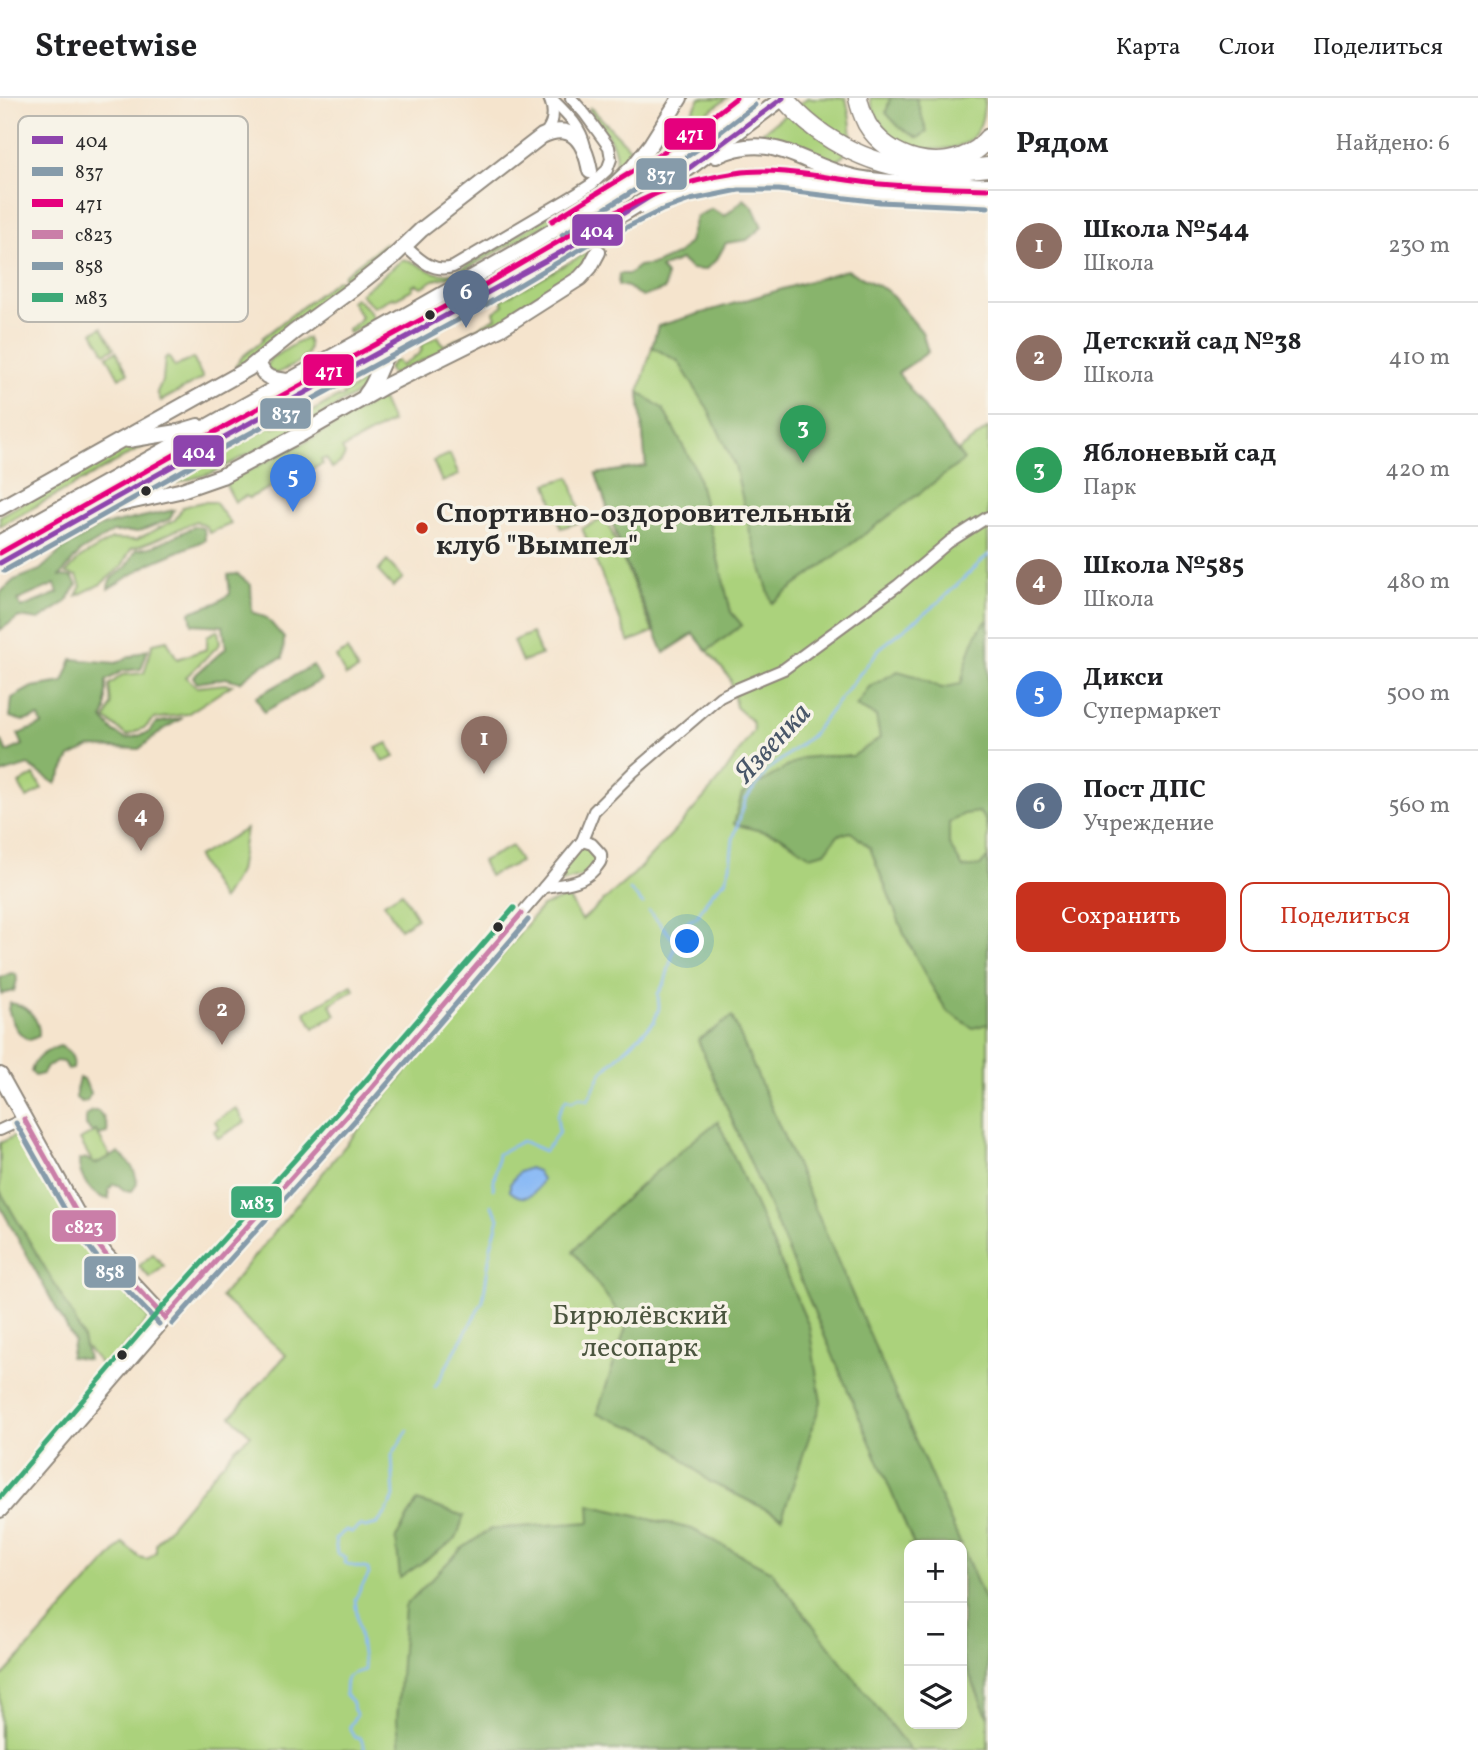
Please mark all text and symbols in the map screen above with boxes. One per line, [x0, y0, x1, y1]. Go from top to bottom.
text: Streetwise [35, 25, 197, 71]
text: Карта [1116, 31, 1181, 65]
text: Слои [1219, 31, 1275, 65]
text: Поделиться [1313, 31, 1443, 65]
legend [18, 116, 248, 322]
line badge: 471 [663, 117, 717, 151]
text: 471 [676, 122, 704, 148]
text: Рядом [1016, 123, 1109, 165]
text: Найдено: 6 [1335, 128, 1450, 160]
text: 404 [75, 129, 108, 155]
line badge: 837 [635, 157, 688, 191]
text: 837 [75, 160, 104, 186]
text: 837 [646, 163, 676, 189]
text: 471 [75, 192, 103, 218]
text: Школа №544 [1083, 212, 1250, 248]
line badge: 404 [571, 213, 624, 247]
text: 404 [580, 219, 614, 245]
text: с823 [75, 223, 113, 249]
text: 1 [1034, 230, 1044, 262]
text: 230 m [1388, 230, 1450, 262]
text: Школа [1083, 248, 1154, 280]
text: 858 [75, 255, 103, 281]
pin: 6 [443, 270, 489, 328]
text: м83 [75, 286, 107, 312]
unlabelled marker [423, 308, 437, 322]
text: Детский сад №38 [1083, 324, 1302, 360]
text: 2 [1033, 342, 1045, 374]
text: 410 m [1389, 342, 1450, 374]
line badge: 471 [302, 353, 355, 387]
text: 471 [315, 359, 343, 385]
text: Школа [1083, 360, 1154, 392]
line badge: 837 [259, 397, 312, 430]
text: 837 [271, 402, 301, 428]
pin: 3 [780, 405, 826, 463]
line badge: 404 [172, 434, 225, 468]
text: Яблоневый сад [1083, 436, 1276, 472]
text: 404 [182, 440, 216, 466]
pin: 5 [270, 454, 316, 512]
text: 3 [1033, 454, 1045, 486]
text: 420 m [1385, 454, 1450, 486]
text: Парк [1083, 472, 1136, 504]
unlabelled marker [139, 484, 153, 498]
place label: Спортивно-оздоровительный клуб "Вымпел" [436, 495, 852, 566]
marker: Спортивно-оздоровительный клуб "Вымпел" [414, 520, 430, 536]
text: Школа №585 [1083, 548, 1244, 584]
text: 4 [1032, 566, 1046, 598]
text: 480 m [1386, 566, 1450, 598]
text: Школа [1083, 584, 1154, 616]
text: Дикси [1083, 660, 1163, 696]
text: 5 [1033, 678, 1045, 710]
text: 500 m [1386, 678, 1450, 710]
water label: Язвенка [724, 694, 822, 794]
text: Супермаркет [1083, 696, 1221, 728]
pin: 1 [461, 716, 507, 774]
text: Пост ДПС [1083, 772, 1206, 808]
text: 6 [1033, 790, 1045, 822]
text: 560 m [1389, 790, 1450, 822]
pin: 4 [118, 793, 164, 851]
text: Учреждение [1083, 808, 1214, 840]
button: Сохранить [1016, 882, 1226, 952]
button: Поделиться [1240, 882, 1450, 952]
unlabelled marker [491, 920, 505, 934]
your location [670, 924, 704, 958]
pin: 2 [199, 987, 245, 1045]
line badge: м83 [230, 1185, 283, 1219]
text: м83 [240, 1191, 274, 1217]
line badge: с823 [51, 1209, 117, 1243]
text: с823 [65, 1215, 103, 1241]
line badge: 858 [83, 1255, 137, 1289]
text: 858 [95, 1260, 125, 1286]
park label: Бирюлёвский лесопарк [552, 1297, 728, 1368]
unlabelled marker [115, 1348, 129, 1362]
map controls [904, 1540, 967, 1729]
button: + [904, 1540, 967, 1603]
button: − [904, 1603, 967, 1666]
button: layers [904, 1666, 967, 1729]

